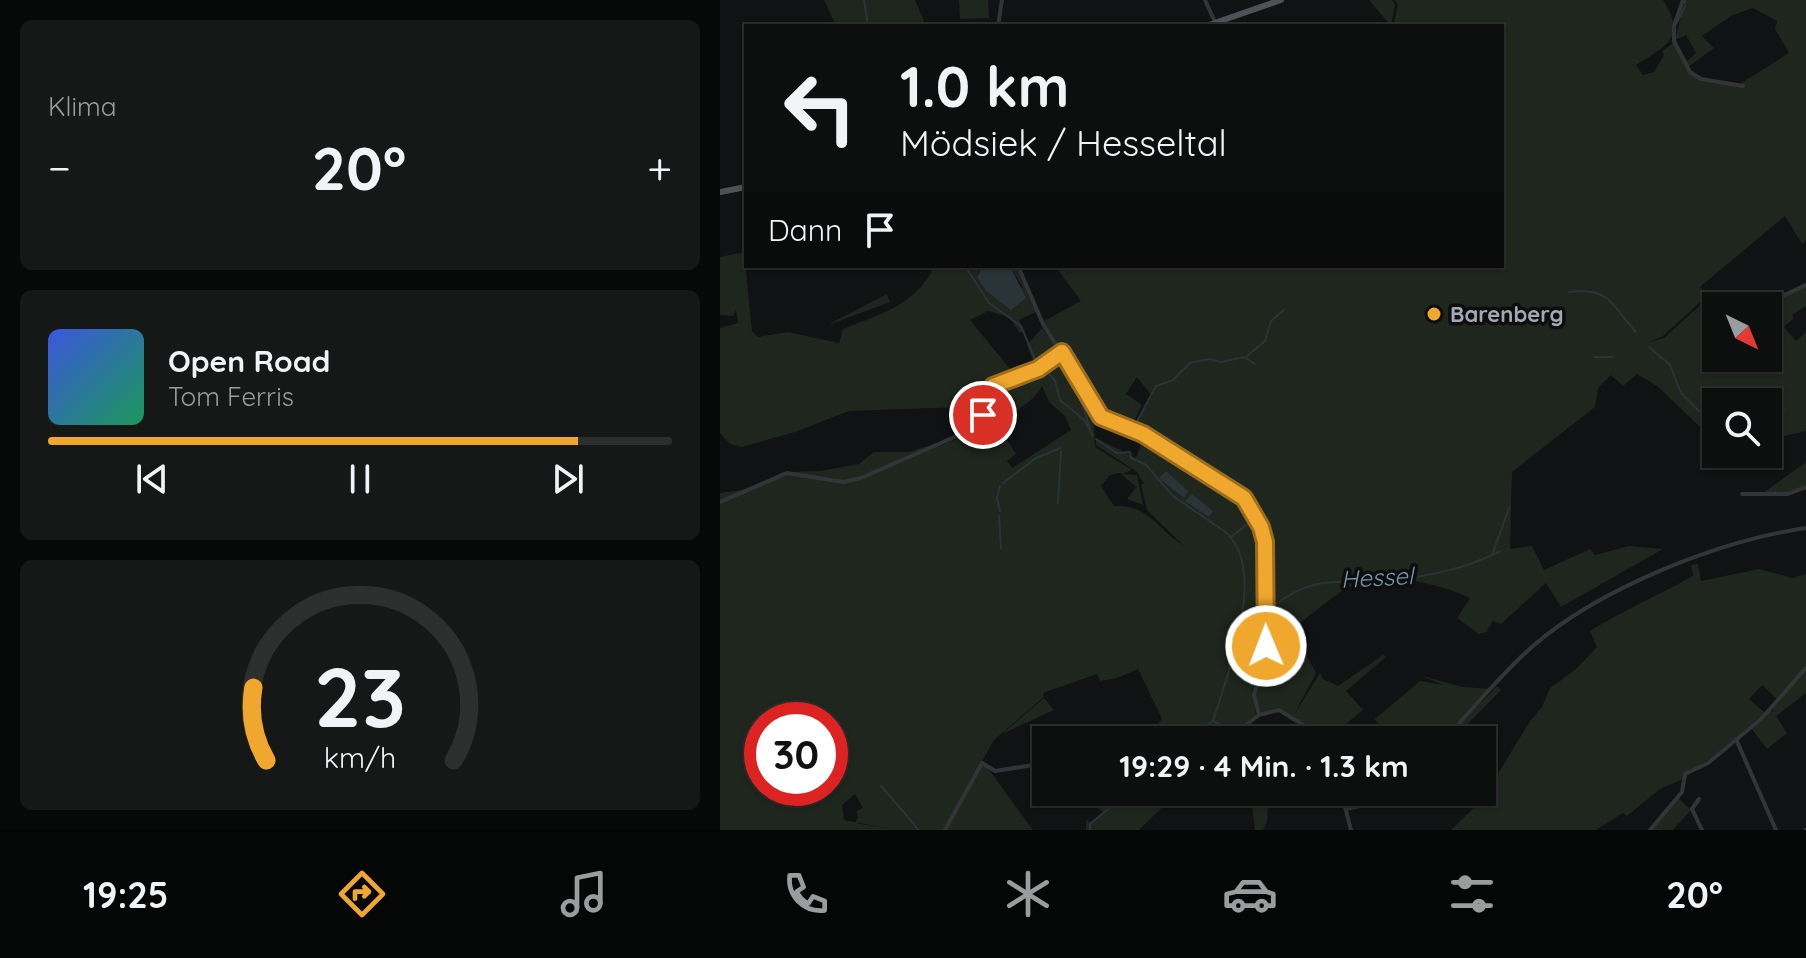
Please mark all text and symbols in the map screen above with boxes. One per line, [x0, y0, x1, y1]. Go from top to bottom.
text: 1.0 km [900, 51, 1069, 121]
icon: left [768, 56, 872, 160]
text: Klima [48, 90, 117, 123]
text: Mödsiek / Hesseltal [900, 120, 1227, 165]
text: 20° [312, 130, 406, 205]
text: − [48, 140, 71, 195]
text: + [647, 140, 672, 195]
icon: arrive [858, 208, 902, 252]
text: Dann [768, 211, 842, 249]
north arrow [1702, 292, 1782, 372]
map controls [1702, 292, 1782, 468]
place label: Barenberg [1450, 300, 1563, 328]
marker: Barenberg [1425, 305, 1443, 323]
text: Open Road [168, 342, 330, 380]
text: Tom Ferris [168, 380, 294, 413]
pin [949, 381, 1017, 449]
button: search [1702, 388, 1782, 468]
icon: arrive [961, 393, 1005, 437]
icon: previous [130, 457, 174, 501]
icon: pause [338, 457, 382, 501]
icon: next [546, 457, 590, 501]
water label: Hessel [1340, 560, 1416, 594]
position arrow [1224, 604, 1308, 688]
text: 23 [314, 644, 406, 748]
speed limit sign: 30 [744, 702, 848, 806]
text: km/h [324, 739, 396, 775]
text: 19:29 · 4 Min. · 1.3 km [1119, 747, 1409, 785]
icon: directions [334, 866, 390, 922]
icon: music [556, 866, 612, 922]
icon: phone [778, 866, 834, 922]
icon: climate [1000, 866, 1056, 922]
icon: car [1222, 866, 1278, 922]
icon: filters [1444, 866, 1500, 922]
text: 19:25 [83, 872, 168, 917]
text: 20° [1666, 872, 1723, 917]

